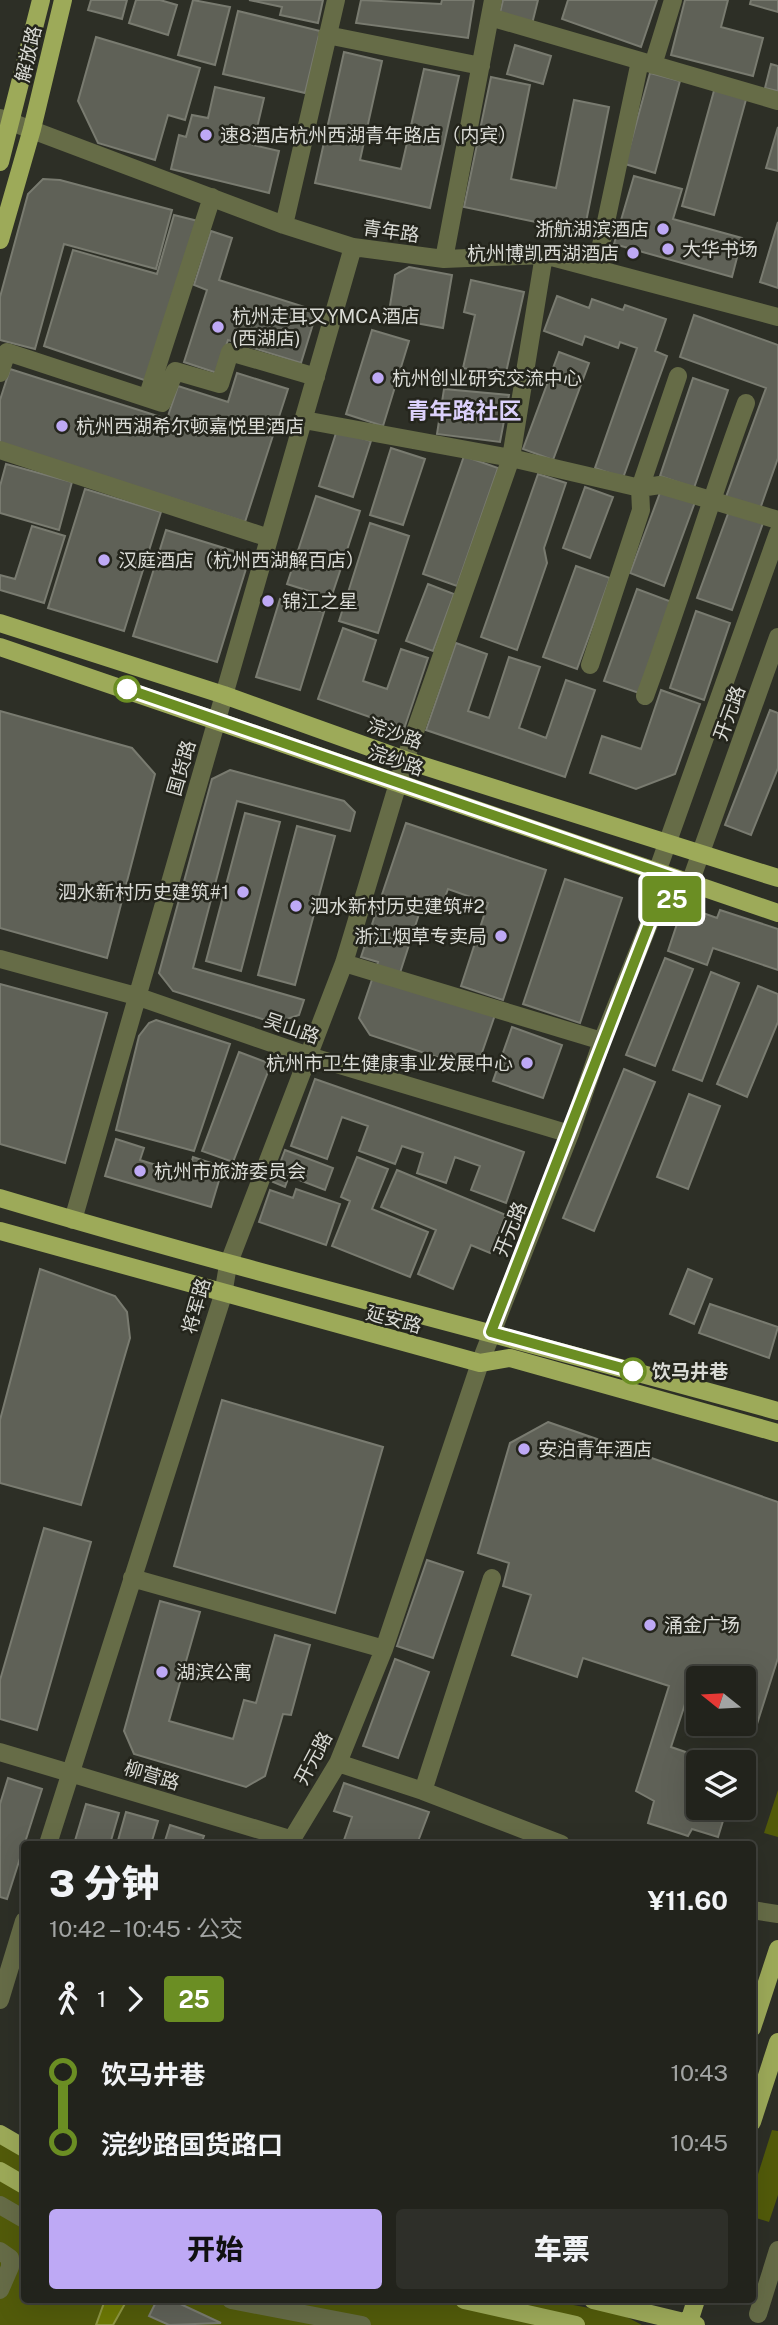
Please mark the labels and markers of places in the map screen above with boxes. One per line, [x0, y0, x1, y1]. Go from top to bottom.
place label: 速8酒店杭州西湖青年路店（内宾） [220, 124, 517, 146]
marker: 速8酒店杭州西湖青年路店（内宾） [198, 127, 214, 143]
place label: 浙航湖滨酒店 [535, 218, 649, 240]
marker: 浙航湖滨酒店 [655, 221, 671, 237]
place label: 大华书场 [682, 238, 758, 260]
marker: 大华书场 [660, 241, 676, 257]
place label: 杭州博凯西湖酒店 [467, 242, 619, 264]
marker: 杭州博凯西湖酒店 [625, 245, 641, 261]
place label: 杭州走耳又YMCA酒店 (西湖店) [232, 305, 420, 349]
marker: 杭州走耳又YMCA酒店 (西湖店) [210, 319, 226, 335]
place label: 杭州创业研究交流中心 [392, 367, 582, 389]
marker: 杭州创业研究交流中心 [370, 370, 386, 386]
place label: 杭州西湖希尔顿嘉悦里酒店 [76, 415, 304, 437]
marker: 杭州西湖希尔顿嘉悦里酒店 [54, 418, 70, 434]
place label: 汉庭酒店（杭州西湖解百店） [118, 549, 365, 571]
marker: 汉庭酒店（杭州西湖解百店） [96, 552, 112, 568]
place label: 锦江之星 [282, 590, 358, 612]
marker: 锦江之星 [260, 593, 276, 609]
unlabelled marker [114, 676, 140, 702]
place label: 泗水新村历史建筑#1 [58, 881, 229, 903]
marker: 泗水新村历史建筑#1 [235, 884, 251, 900]
place label: 泗水新村历史建筑#2 [310, 895, 485, 917]
marker: 泗水新村历史建筑#2 [288, 898, 304, 914]
place label: 浙江烟草专卖局 [354, 925, 487, 947]
marker: 浙江烟草专卖局 [493, 928, 509, 944]
place label: 杭州市卫生健康事业发展中心 [266, 1052, 513, 1074]
marker: 杭州市卫生健康事业发展中心 [519, 1055, 535, 1071]
place label: 杭州市旅游委员会 [154, 1160, 306, 1182]
marker: 杭州市旅游委员会 [132, 1163, 148, 1179]
marker: 饮马井巷 [620, 1358, 646, 1384]
place label: 饮马井巷 [652, 1360, 729, 1382]
place label: 安泊青年酒店 [538, 1438, 652, 1460]
marker: 安泊青年酒店 [516, 1441, 532, 1457]
place label: 涌金广场 [664, 1614, 740, 1636]
marker: 涌金广场 [642, 1617, 658, 1633]
place label: 湖滨公寓 [176, 1661, 252, 1683]
marker: 湖滨公寓 [154, 1664, 170, 1680]

